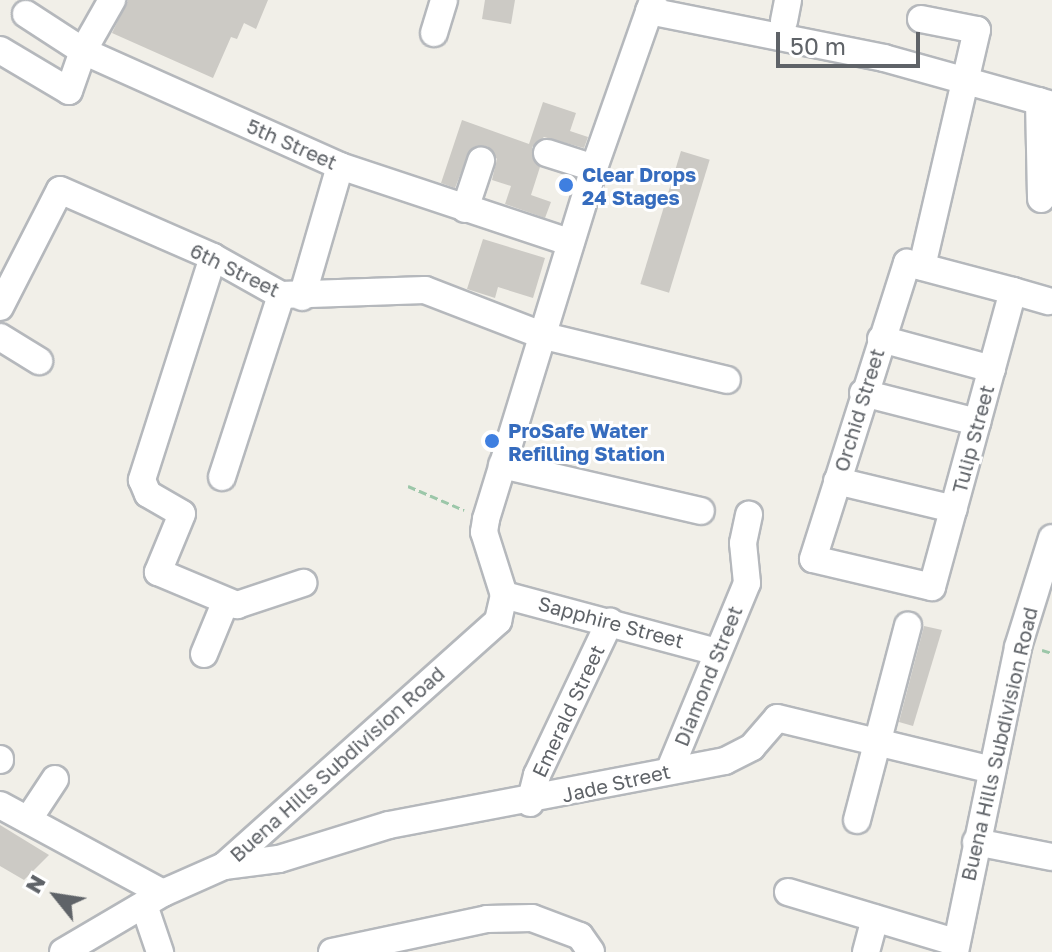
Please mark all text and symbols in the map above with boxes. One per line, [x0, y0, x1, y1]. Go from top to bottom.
scale bar [780, 16, 924, 66]
text: 50 m [790, 31, 846, 60]
street label: 5th Street [243, 113, 341, 175]
place label: Clear Drops 24 Stages [582, 162, 696, 209]
marker: Clear Drops 24 Stages [557, 176, 575, 194]
street label: 6th Street [186, 238, 284, 302]
street label: Orchid Street [829, 346, 889, 474]
street label: Tulip Street [947, 382, 999, 496]
place label: ProSafe Water Refilling Station [508, 418, 665, 465]
marker: ProSafe Water Refilling Station [483, 432, 501, 450]
street label: Sapphire Street [536, 591, 686, 653]
street label: Diamond Street [669, 602, 747, 750]
street label: Buena Hills Subdivision Road [956, 605, 1042, 883]
street label: Emerald Street [527, 641, 609, 781]
street label: Buena Hills Subdivision Road [225, 661, 449, 867]
street label: Jade Street [559, 759, 673, 807]
north arrow [16, 856, 96, 936]
text: N [19, 870, 51, 898]

